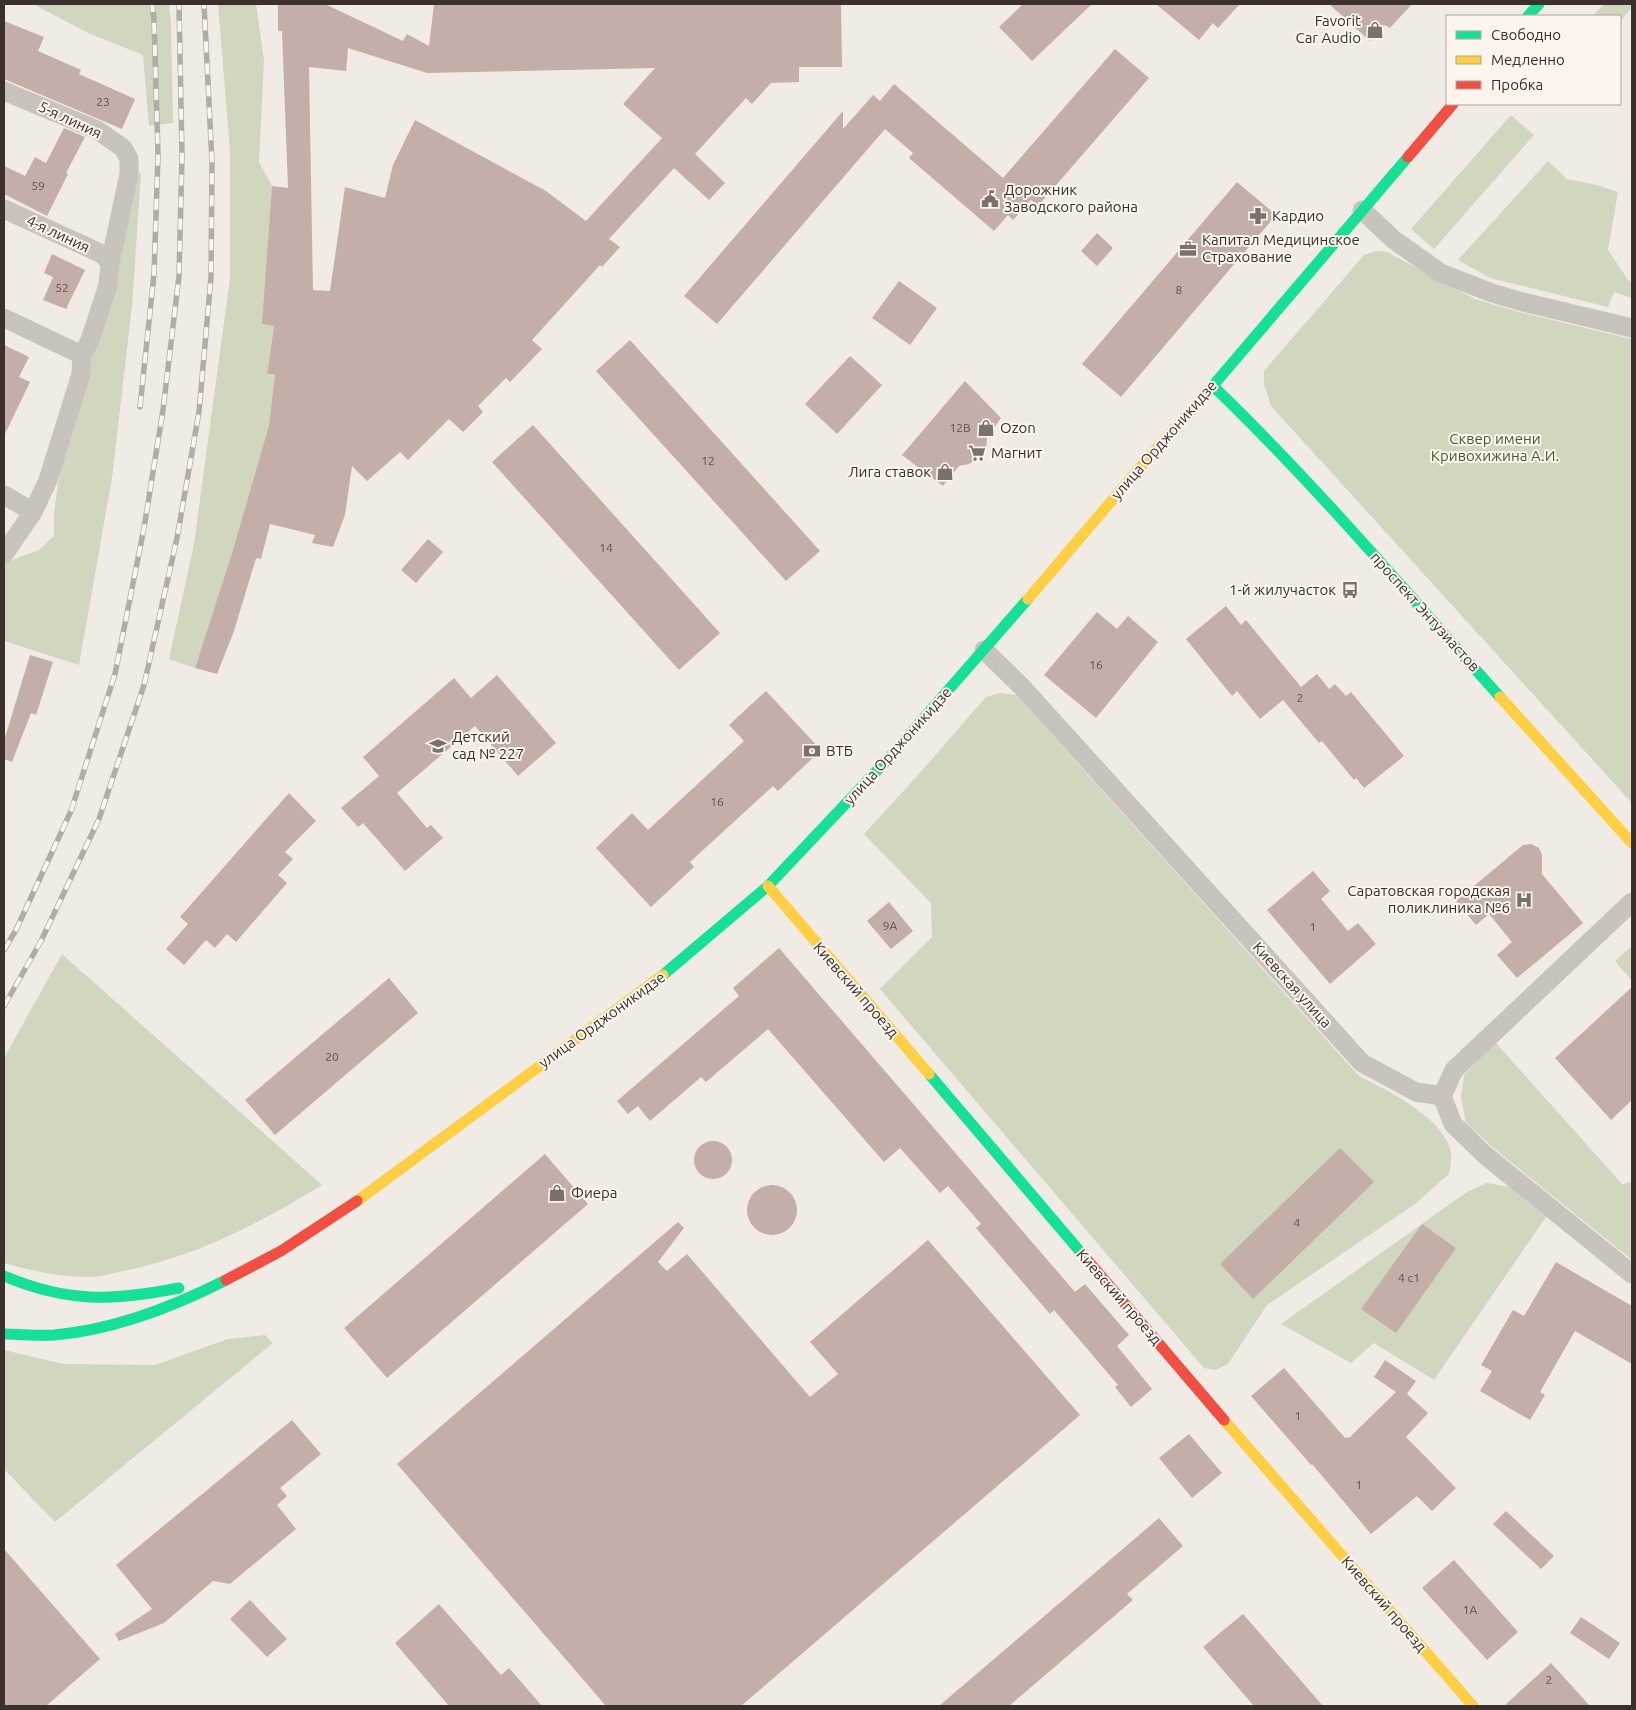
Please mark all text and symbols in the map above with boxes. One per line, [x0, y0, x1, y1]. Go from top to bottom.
place label: Favorit Car Audio [1295, 12, 1361, 46]
legend [1446, 15, 1621, 105]
shop icon: Favorit Car Audio [1365, 20, 1385, 40]
text: Свободно [1491, 26, 1561, 43]
text: Медленно [1491, 51, 1565, 68]
text: Пробка [1491, 76, 1543, 93]
house number: 23 [96, 95, 110, 108]
street label: 5-я линия [36, 98, 104, 142]
house number: 59 [31, 179, 45, 192]
place label: Дорожник Заводского района [1004, 181, 1138, 215]
public building icon: Дорожник Заводского района [980, 189, 1000, 209]
pharmacy icon: Кардио [1248, 206, 1268, 226]
place label: Кардио [1272, 207, 1324, 224]
street label: 4-я линия [24, 212, 92, 256]
place label: Капитал Медицинское Страхование [1202, 231, 1360, 265]
office icon: Капитал Медицинское Страхование [1178, 239, 1198, 259]
house number: 52 [55, 281, 69, 294]
house number: 8 [1176, 283, 1183, 296]
street label: улица Орджоникидзе [1107, 377, 1220, 503]
shop icon: Ozon [976, 418, 996, 438]
place label: Ozon [1000, 419, 1036, 436]
house number: 12В [949, 421, 971, 434]
park label: Сквер имени Кривохижина А.И. [1431, 430, 1559, 464]
supermarket icon: Магнит [967, 443, 987, 463]
place label: Магнит [991, 444, 1042, 461]
house number: 12 [701, 454, 715, 467]
shop icon: Лига ставок [935, 462, 955, 482]
place label: Лига ставок [848, 463, 931, 480]
house number: 14 [599, 541, 613, 554]
street label: проспект Энтузиастов [1367, 548, 1483, 675]
bus stop icon: 1-й жилучасток [1340, 580, 1360, 600]
place label: 1-й жилучасток [1229, 581, 1336, 598]
house number: 16 [1089, 658, 1103, 671]
street label: улица Орджоникидзе [840, 683, 955, 808]
house number: 2 [1297, 691, 1303, 704]
place label: Детский сад № 227 [452, 728, 524, 762]
school or university icon: Детский сад № 227 [428, 736, 448, 756]
bank icon: ВТБ [802, 741, 822, 761]
place label: ВТБ [826, 742, 853, 759]
house number: 16 [710, 795, 724, 808]
place label: Саратовская городская поликлиника №6 [1347, 882, 1510, 916]
hospital icon: Саратовская городская поликлиника №6 [1514, 890, 1534, 910]
house number: 9А [883, 919, 897, 932]
house number: 1 [1310, 920, 1316, 933]
street label: Киевский проезд [810, 938, 903, 1041]
street label: Киевская улица [1249, 938, 1335, 1031]
street label: улица Орджоникидзе [535, 968, 668, 1071]
house number: 20 [325, 1050, 339, 1063]
shop icon: Фиера [547, 1183, 567, 1203]
place label: Фиера [571, 1184, 618, 1201]
house number: 4 [1294, 1216, 1301, 1229]
street label: Киевский проезд [1073, 1245, 1166, 1348]
house number: 4 с1 [1398, 1271, 1420, 1284]
house number: 1 [1295, 1409, 1301, 1422]
house number: 1 [1356, 1478, 1362, 1491]
street label: Киевский проезд [1338, 1552, 1431, 1655]
house number: 1А [1463, 1603, 1477, 1616]
house number: 2 [1546, 1673, 1552, 1686]

